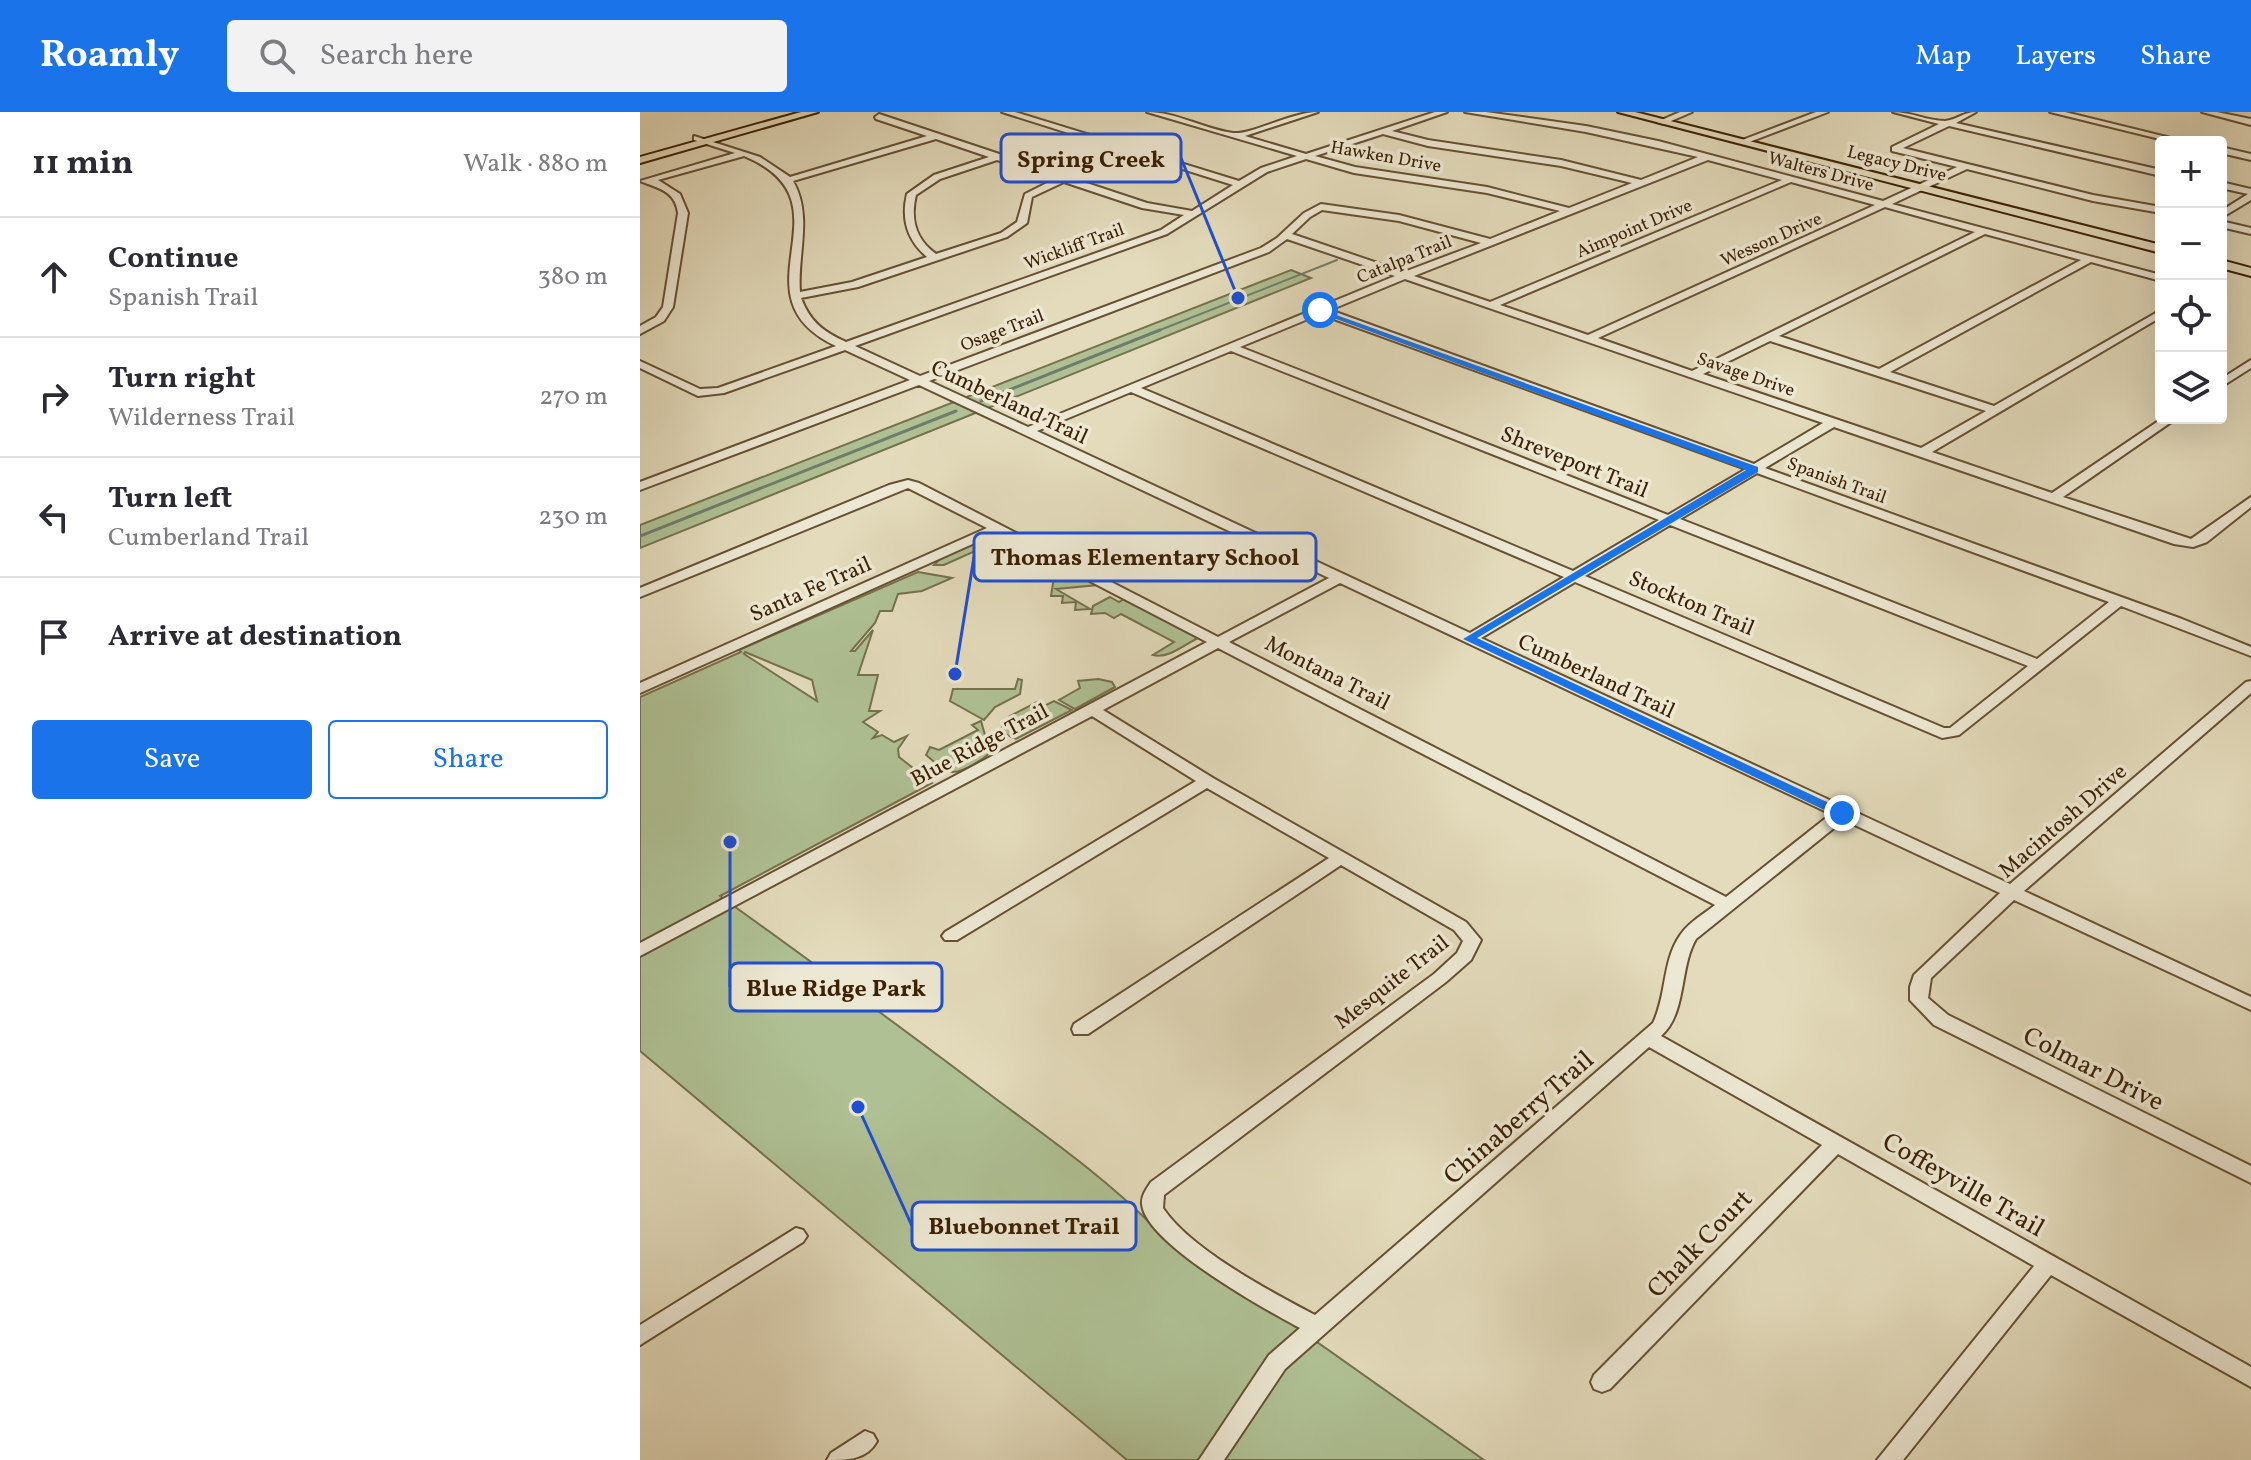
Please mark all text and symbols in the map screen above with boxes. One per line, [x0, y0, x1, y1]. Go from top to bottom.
search box [227, 20, 787, 92]
text: Roamly [40, 30, 179, 83]
icon: search [255, 34, 299, 78]
text: Search here [319, 35, 473, 77]
text: Map [1915, 37, 1971, 76]
text: Layers [2015, 37, 2096, 76]
text: Share [2140, 37, 2211, 76]
callout: Spring Creek [1001, 134, 1181, 182]
street label: Hawken Drive [1328, 135, 1443, 180]
map controls [2155, 136, 2227, 424]
button: + [2155, 136, 2227, 208]
street label: Legacy Drive [1844, 140, 1949, 189]
text: 11 min [32, 141, 133, 188]
text: Spring Creek [1017, 144, 1165, 178]
text: Walk · 880 m [463, 146, 608, 182]
street label: Walters Drive [1765, 146, 1876, 199]
street label: Aimpoint Drive [1573, 194, 1697, 265]
street label: Wesson Drive [1717, 207, 1826, 274]
button: − [2155, 208, 2227, 280]
street label: Wickliff Trail [1021, 218, 1128, 277]
street label: Catalpa Trail [1353, 230, 1456, 291]
text: Continue [108, 238, 239, 280]
icon: ahead [32, 255, 76, 299]
text: 380 m [538, 259, 608, 295]
text: Spanish Trail [108, 280, 258, 316]
button: locate [2155, 280, 2227, 352]
route start [1302, 292, 1338, 328]
street label: Osage Trail [957, 304, 1048, 359]
street label: Savage Drive [1693, 347, 1798, 404]
button: layers [2155, 352, 2227, 424]
street label: Cumberland Trail [925, 353, 1093, 453]
text: Turn right [108, 358, 256, 400]
icon: right [32, 375, 76, 419]
text: 270 m [539, 379, 608, 415]
text: Wilderness Trail [108, 400, 295, 436]
street label: Shreveport Trail [1496, 420, 1653, 507]
street label: Spanish Trail [1783, 452, 1890, 511]
text: Turn left [108, 478, 232, 520]
icon: left [32, 495, 76, 539]
text: 230 m [538, 499, 608, 535]
text: Cumberland Trail [108, 520, 309, 556]
callout: Thomas Elementary School [974, 533, 1316, 581]
text: Thomas Elementary School [991, 542, 1299, 576]
street label: Santa Fe Trail [745, 550, 877, 631]
street label: Stockton Trail [1623, 564, 1759, 645]
icon: arrive [32, 615, 76, 659]
text: Arrive at destination [108, 616, 402, 658]
street label: Cumberland Trail [1512, 627, 1680, 727]
street label: Montana Trail [1259, 629, 1395, 719]
street label: Blue Ridge Trail [906, 697, 1055, 796]
button: Save [32, 720, 312, 799]
button: Share [328, 720, 608, 799]
street label: Macintosh Drive [1993, 757, 2135, 886]
route end [1824, 795, 1860, 831]
street label: Mesquite Trail [1329, 928, 1456, 1038]
callout: Blue Ridge Park [730, 963, 942, 1011]
text: Blue Ridge Park [746, 973, 927, 1007]
street label: Colmar Drive [2016, 1019, 2170, 1121]
street label: Chinaberry Trail [1436, 1043, 1602, 1194]
street label: Coffeyville Trail [1875, 1125, 2051, 1247]
street label: Chalk Court [1640, 1182, 1761, 1307]
callout: Bluebonnet Trail [912, 1202, 1136, 1250]
text: Bluebonnet Trail [928, 1211, 1120, 1245]

